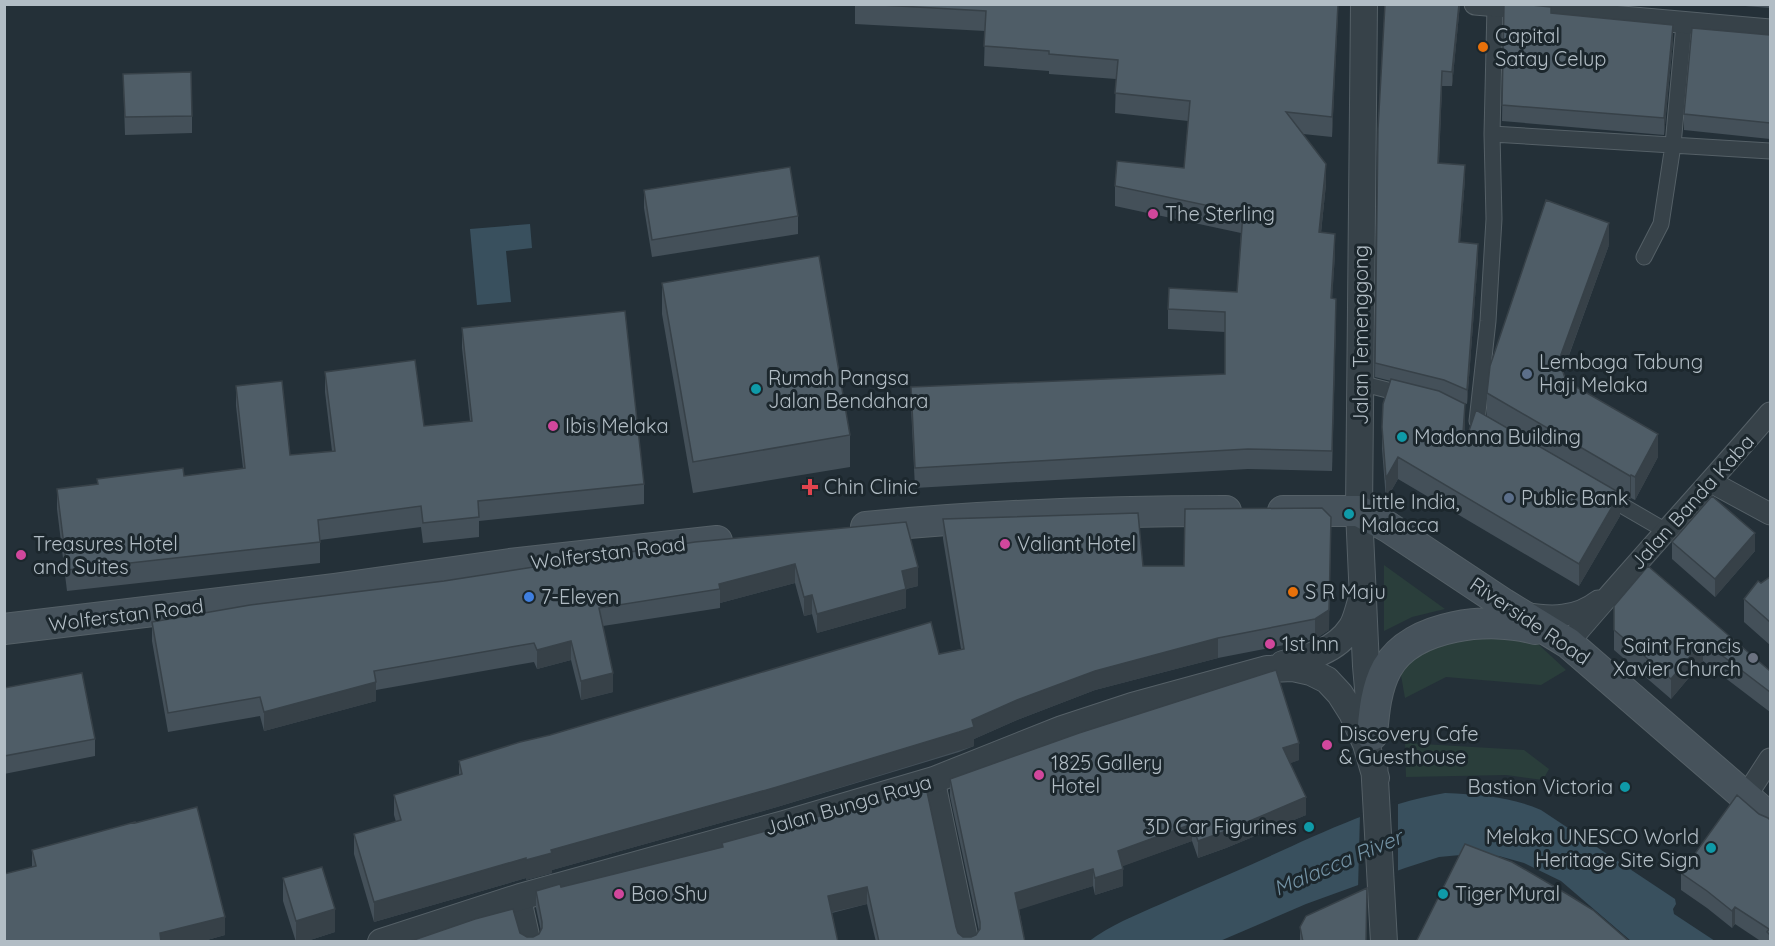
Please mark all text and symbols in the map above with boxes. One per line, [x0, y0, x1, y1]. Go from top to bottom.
place label: Capital Satay Celup [1495, 23, 1606, 71]
marker: Capital Satay Celup [1476, 40, 1490, 54]
place label: The Sterling [1165, 201, 1275, 226]
marker: The Sterling [1146, 207, 1160, 221]
street label: Jalan Temenggong [1348, 245, 1373, 425]
place label: Lembaga Tabung Haji Melaka [1539, 349, 1703, 397]
place label: Rumah Pangsa Jalan Bendahara [768, 365, 928, 413]
marker: Lembaga Tabung Haji Melaka [1520, 367, 1534, 381]
marker: Rumah Pangsa Jalan Bendahara [749, 382, 763, 396]
place label: Ibis Melaka [565, 413, 669, 438]
marker: Ibis Melaka [546, 419, 560, 433]
place label: Madonna Building [1414, 424, 1581, 449]
street label: Jalan Banda Kaba [1624, 429, 1759, 575]
marker: Madonna Building [1395, 430, 1409, 444]
place label: Chin Clinic [824, 474, 918, 499]
marker: Chin Clinic [801, 478, 819, 496]
place label: Public Bank [1521, 485, 1628, 510]
place label: Little India, Malacca [1361, 489, 1460, 537]
marker: Public Bank [1502, 491, 1516, 505]
marker: Little India, Malacca [1342, 507, 1356, 521]
place label: Treasures Hotel and Suites [33, 531, 178, 579]
street label: Wolferstan Road [529, 531, 687, 574]
place label: Valiant Hotel [1017, 531, 1136, 556]
marker: Valiant Hotel [998, 537, 1012, 551]
marker: Treasures Hotel and Suites [14, 548, 28, 562]
street label: Riverside Road [1466, 571, 1595, 670]
place label: S R Maju [1305, 579, 1386, 604]
place label: 7-Eleven [541, 584, 619, 609]
marker: S R Maju [1286, 585, 1300, 599]
marker: 7-Eleven [522, 590, 536, 604]
street label: Wolferstan Road [47, 593, 205, 636]
place label: 1st Inn [1282, 631, 1339, 656]
place label: Saint Francis Xavier Church [1613, 633, 1741, 681]
marker: 1st Inn [1263, 637, 1277, 651]
marker: Saint Francis Xavier Church [1746, 651, 1760, 665]
place label: Discovery Cafe & Guesthouse [1339, 721, 1479, 769]
marker: Discovery Cafe & Guesthouse [1320, 738, 1334, 752]
place label: 1825 Gallery Hotel [1051, 750, 1162, 798]
marker: 1825 Gallery Hotel [1032, 768, 1046, 782]
street label: Jalan Bunga Raya [762, 769, 934, 840]
place label: Bastion Victoria [1468, 774, 1613, 799]
marker: Bastion Victoria [1618, 780, 1632, 794]
place label: 3D Car Figurines [1145, 814, 1297, 839]
marker: 3D Car Figurines [1302, 820, 1316, 834]
water label: Malacca River [1269, 822, 1409, 901]
place label: Melaka UNESCO World Heritage Site Sign [1486, 824, 1699, 872]
marker: Melaka UNESCO World Heritage Site Sign [1704, 841, 1718, 855]
place label: Bao Shu [631, 881, 708, 906]
place label: Tiger Mural [1455, 881, 1560, 906]
marker: Bao Shu [612, 887, 626, 901]
marker: Tiger Mural [1436, 887, 1450, 901]

